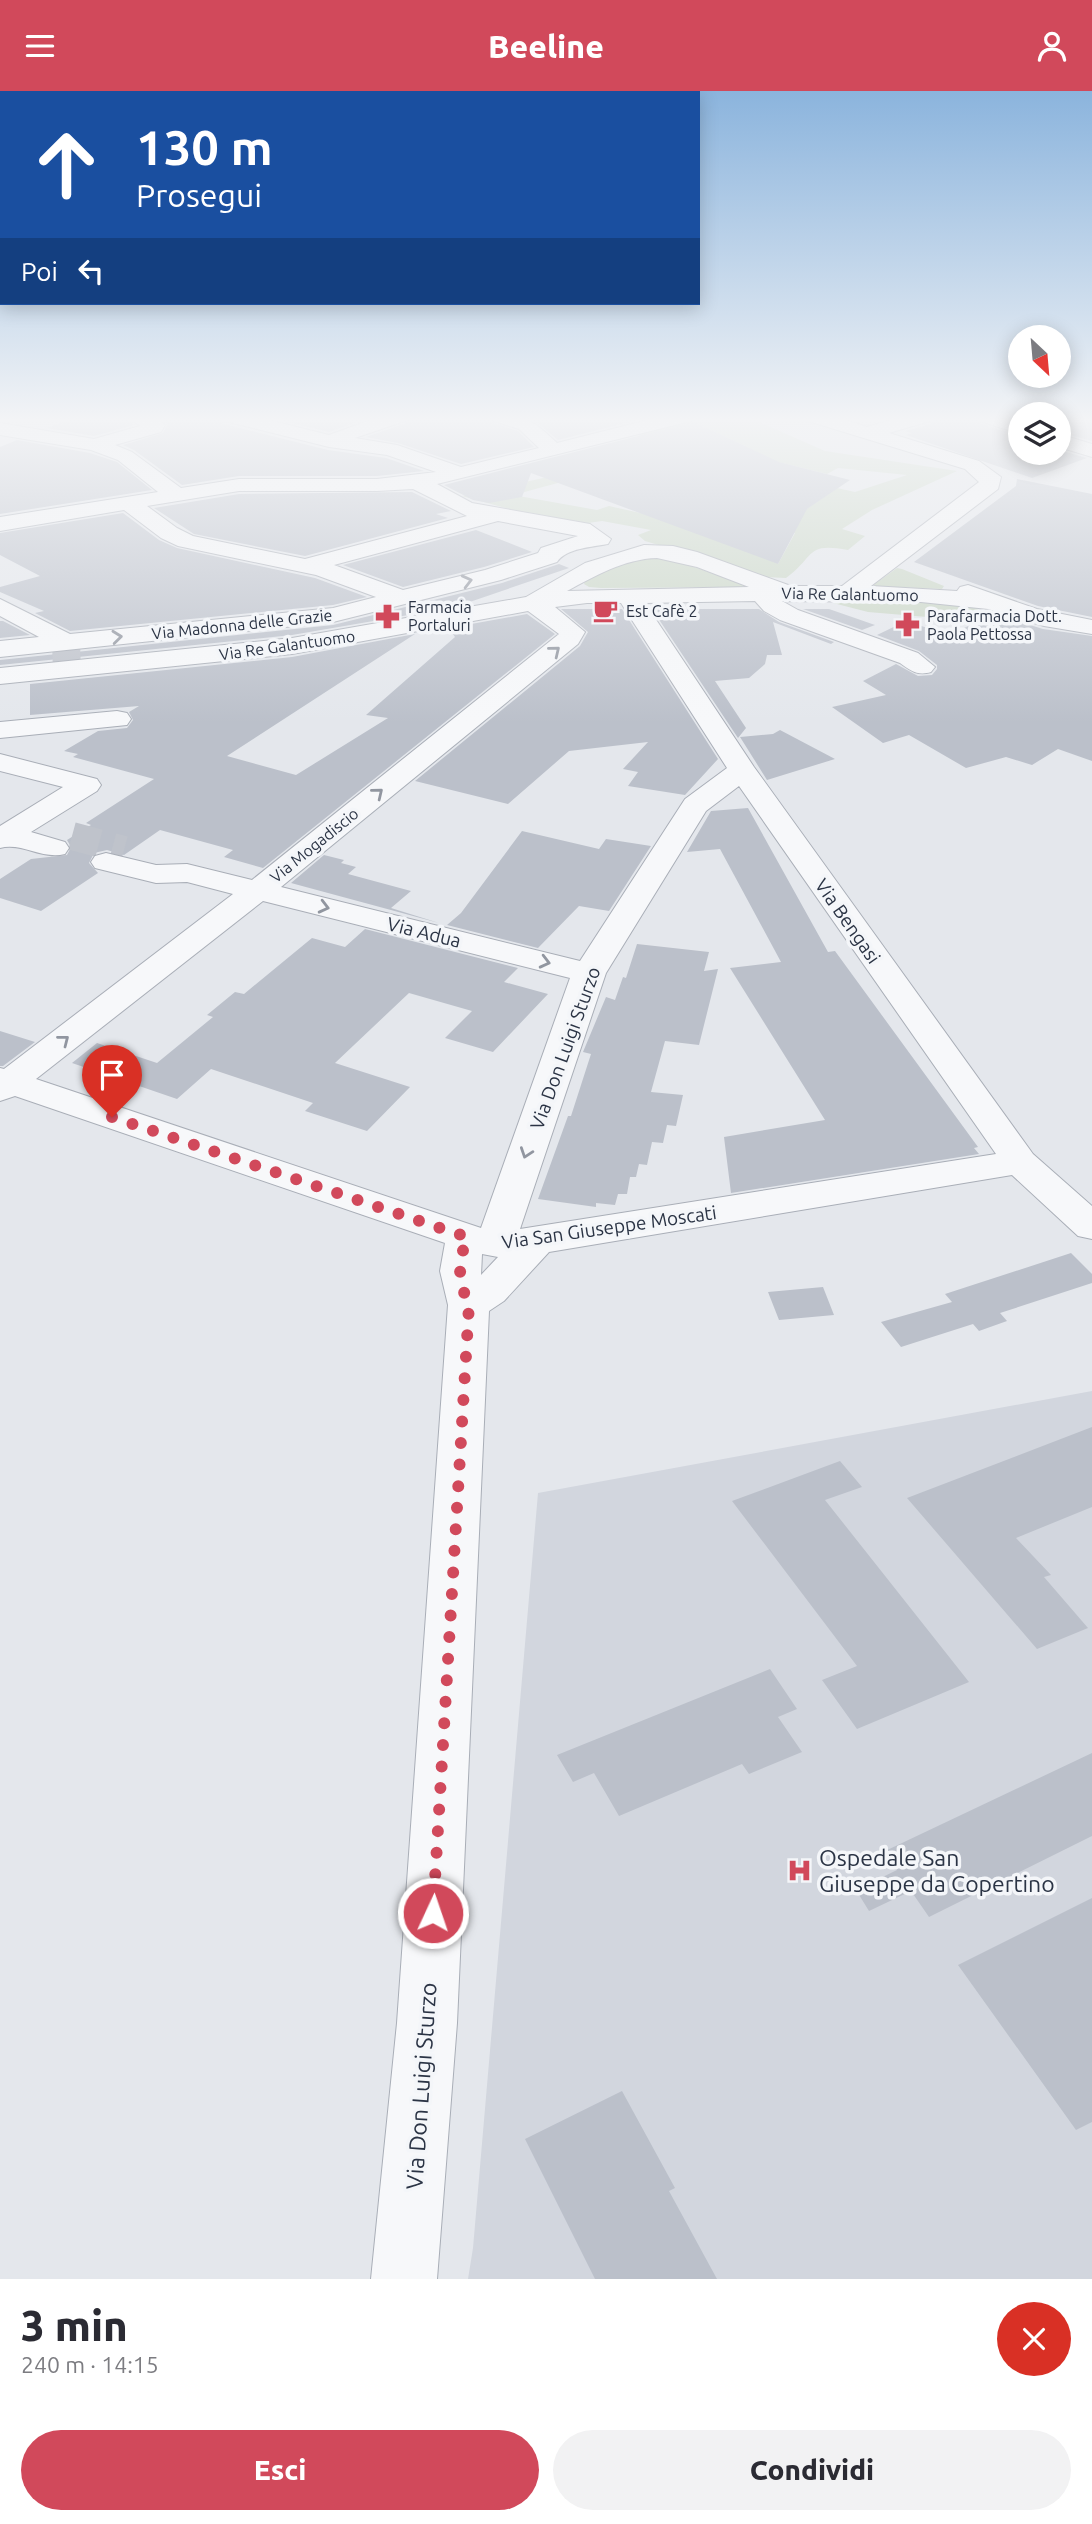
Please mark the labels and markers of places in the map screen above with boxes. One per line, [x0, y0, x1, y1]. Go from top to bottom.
cafe icon: Est Cafè 2 [592, 597, 620, 625]
place label: Farmacia Portaluri [408, 598, 472, 634]
pharmacy icon: Farmacia Portaluri [374, 602, 402, 630]
place label: Est Cafè 2 [626, 602, 698, 620]
place label: Parafarmacia Dott. Paola Pettossa [927, 607, 1062, 643]
pharmacy icon: Parafarmacia Dott. Paola Pettossa [893, 611, 921, 639]
pin [82, 1045, 142, 1117]
place label: Ospedale San Giuseppe da Copertino [819, 1845, 1055, 1896]
hospital icon: Ospedale San Giuseppe da Copertino [785, 1856, 813, 1884]

